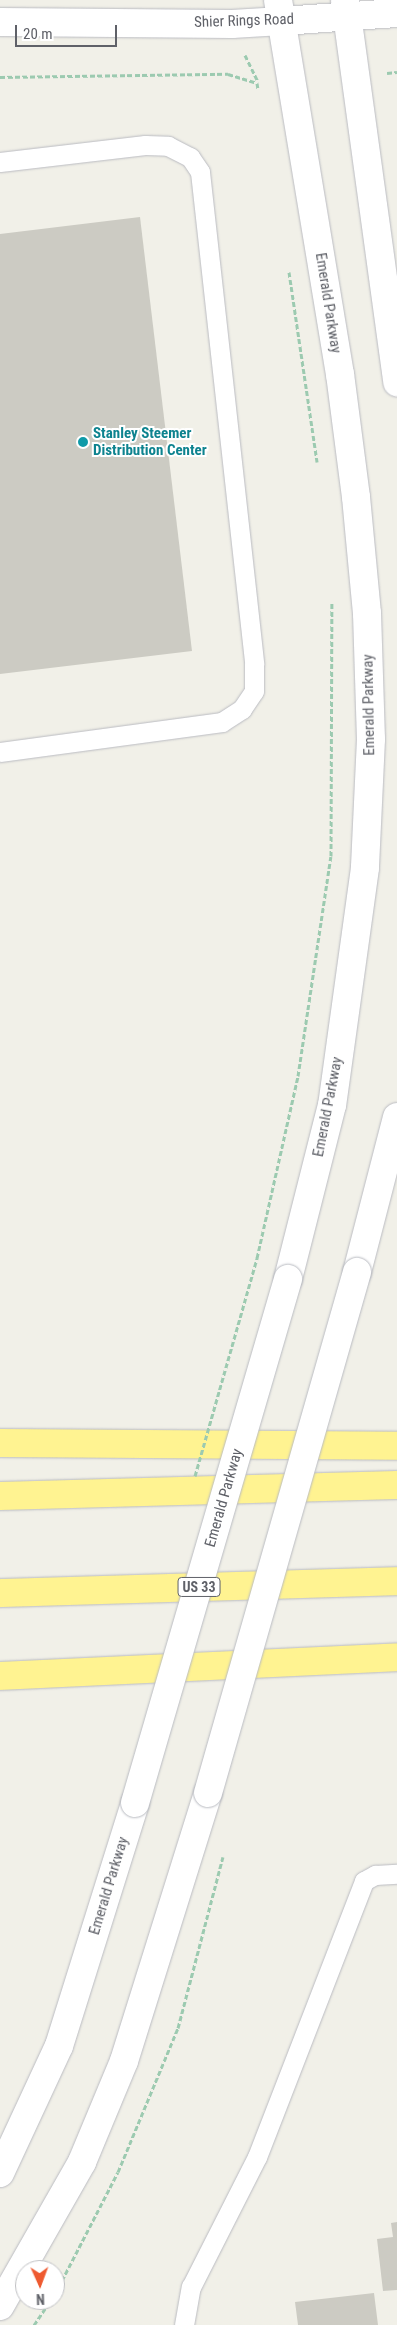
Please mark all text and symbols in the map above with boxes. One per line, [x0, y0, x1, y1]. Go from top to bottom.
street label: Shier Rings Road [194, 10, 294, 32]
scale bar [18, 15, 120, 47]
text: 20 m [23, 25, 53, 43]
street label: Emerald Parkway [311, 252, 345, 354]
place label: Stanley Steemer Distribution Center [93, 424, 207, 459]
marker: Stanley Steemer Distribution Center [77, 436, 89, 448]
street label: Emerald Parkway [359, 654, 379, 756]
street label: Emerald Parkway [309, 1056, 347, 1158]
street label: Emerald Parkway [201, 1447, 247, 1549]
road number: US 33 [176, 1575, 222, 1598]
street label: Emerald Parkway [86, 1835, 132, 1937]
north arrow [15, 2260, 65, 2310]
text: N [36, 2291, 45, 2307]

